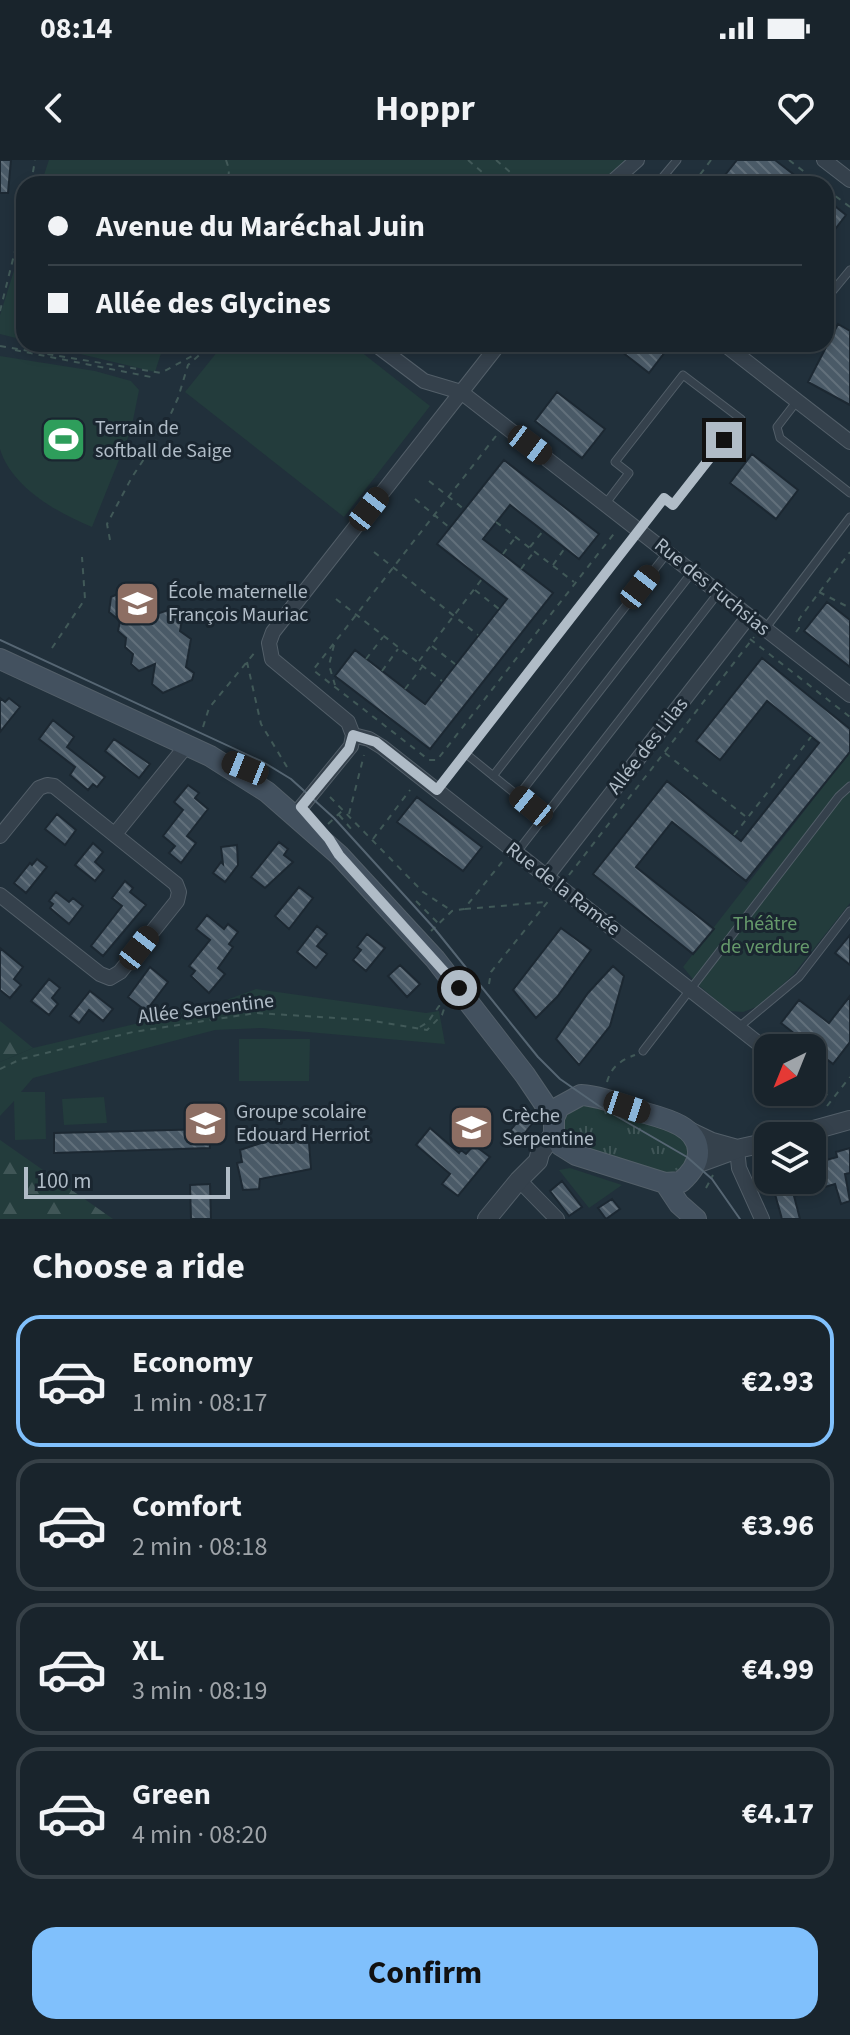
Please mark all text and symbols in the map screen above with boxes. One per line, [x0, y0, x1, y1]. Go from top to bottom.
text: 08:14 [40, 7, 112, 50]
text: Hoppr [375, 83, 475, 134]
icon: back [32, 86, 76, 130]
icon: heart [774, 86, 818, 130]
text: Avenue du Maréchal Juin [96, 205, 425, 248]
text: Allée des Glycines [96, 282, 331, 325]
place label: Terrain de softball de Saige [95, 414, 232, 465]
sports icon: Terrain de softball de Saige [40, 415, 88, 463]
car [504, 421, 556, 469]
route end [706, 422, 742, 458]
car [345, 483, 393, 535]
street label: Rue des Fuchsias [648, 532, 776, 642]
car [616, 561, 664, 613]
place label: École maternelle François Mauriac [168, 578, 308, 629]
school or university icon: École maternelle François Mauriac [113, 579, 161, 627]
street label: Allée des Lilas [601, 691, 695, 801]
car [218, 748, 272, 788]
car [505, 782, 557, 830]
street label: Rue de la Ramée [500, 835, 626, 943]
park label: Théâtre de verdure [720, 910, 810, 961]
car [115, 922, 163, 974]
route start [441, 970, 477, 1006]
street label: Allée Serpentine [136, 987, 276, 1031]
north arrow [754, 1034, 826, 1106]
map controls [754, 1034, 826, 1194]
car [600, 1088, 654, 1126]
place label: Groupe scolaire Edouard Herriot [236, 1098, 370, 1149]
school or university icon: Groupe scolaire Edouard Herriot [181, 1100, 229, 1148]
place label: Crèche Serpentine [502, 1102, 594, 1153]
school or university icon: Crèche Serpentine [447, 1103, 495, 1151]
button: layers [754, 1122, 826, 1194]
scale bar [24, 1163, 230, 1199]
text: 100 m [36, 1165, 91, 1197]
text: Choose a ride [32, 1241, 245, 1292]
text: Economy [132, 1341, 253, 1384]
icon: car [36, 1345, 108, 1417]
text: €2.93 [742, 1360, 814, 1403]
text: 1 min · 08:17 [132, 1384, 267, 1421]
text: Comfort [132, 1485, 242, 1528]
icon: car [36, 1489, 108, 1561]
text: €3.96 [742, 1504, 814, 1547]
text: 2 min · 08:18 [132, 1528, 267, 1565]
text: XL [132, 1629, 165, 1672]
icon: car [36, 1633, 108, 1705]
text: €4.99 [742, 1648, 814, 1691]
text: 3 min · 08:19 [132, 1672, 267, 1709]
text: Green [132, 1773, 211, 1816]
icon: car [36, 1777, 108, 1849]
text: €4.17 [742, 1792, 814, 1835]
text: 4 min · 08:20 [132, 1816, 267, 1853]
button: Confirm [32, 1927, 818, 2019]

